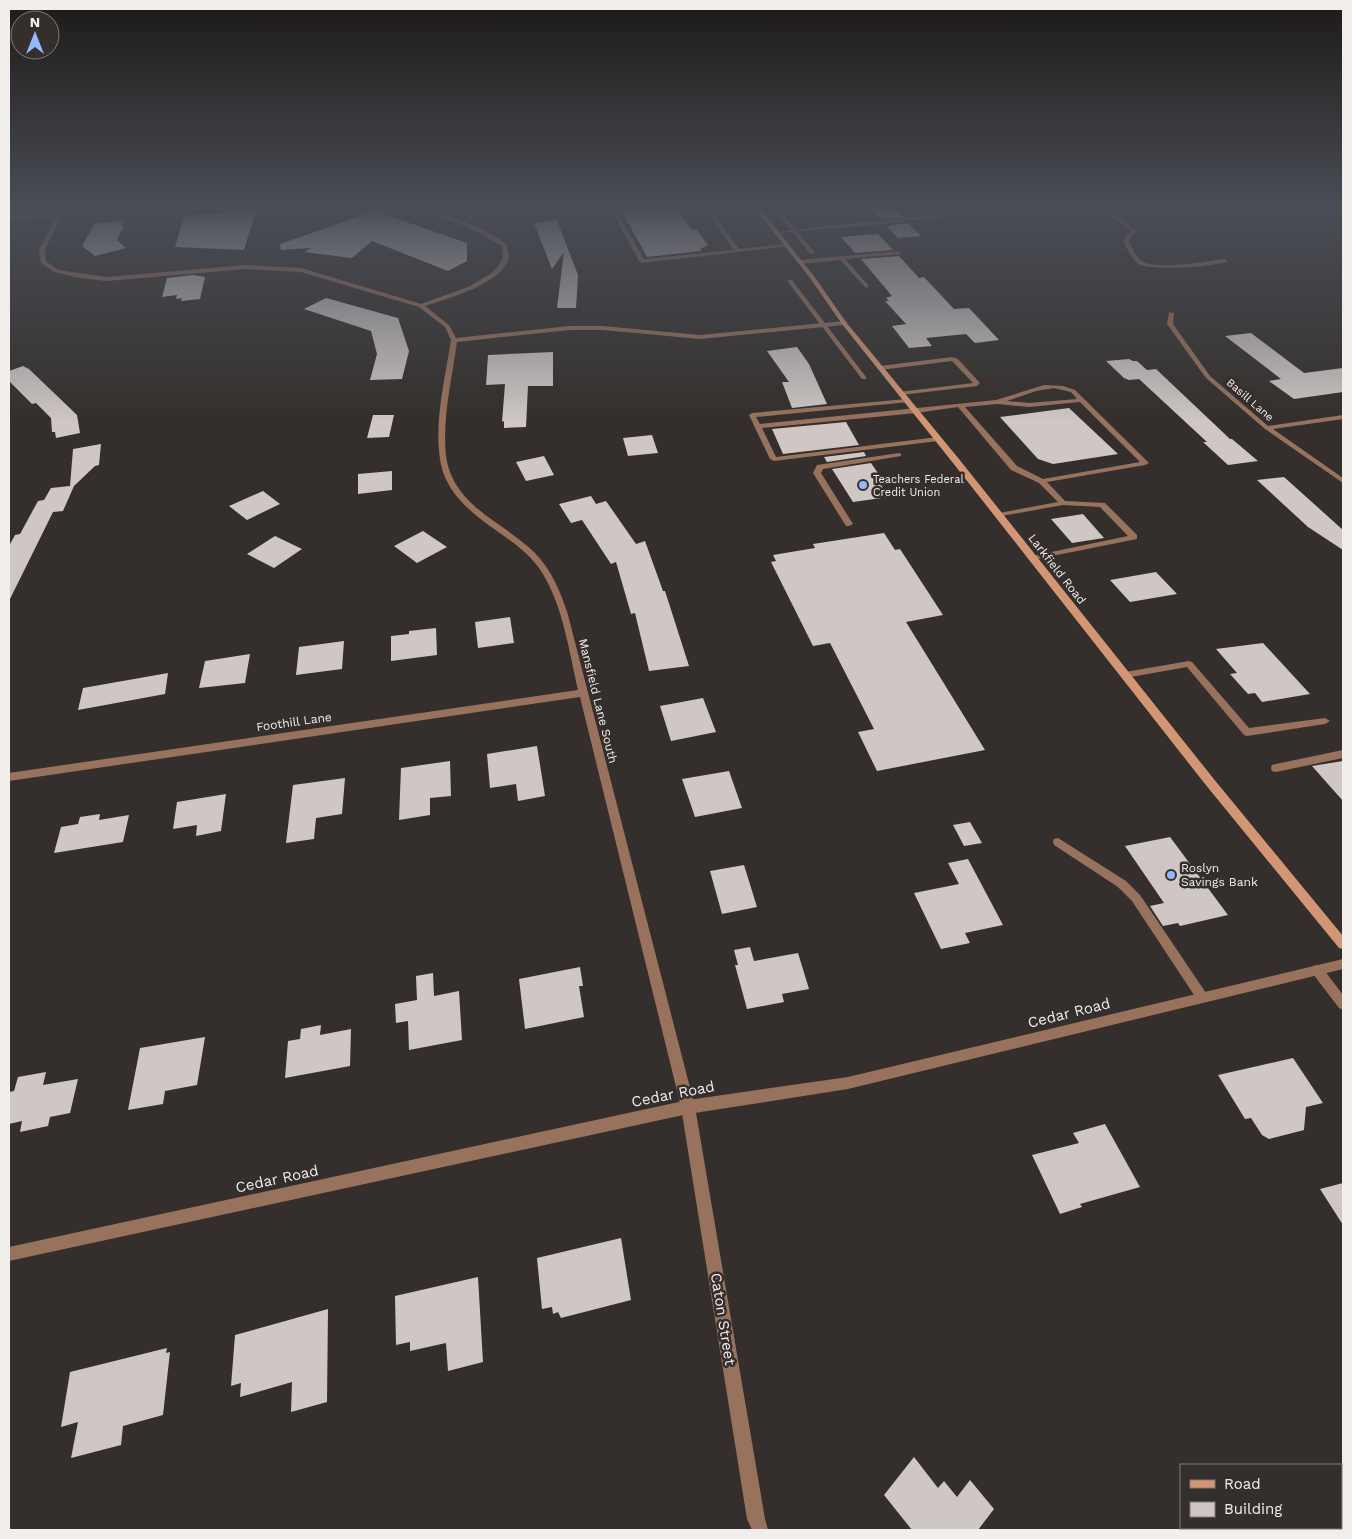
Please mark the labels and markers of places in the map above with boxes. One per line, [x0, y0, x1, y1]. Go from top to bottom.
place label: Teachers Federal Credit Union [873, 473, 964, 499]
marker: Teachers Federal Credit Union [857, 479, 869, 491]
place label: Roslyn Savings Bank [1181, 861, 1258, 889]
marker: Roslyn Savings Bank [1165, 869, 1177, 881]

